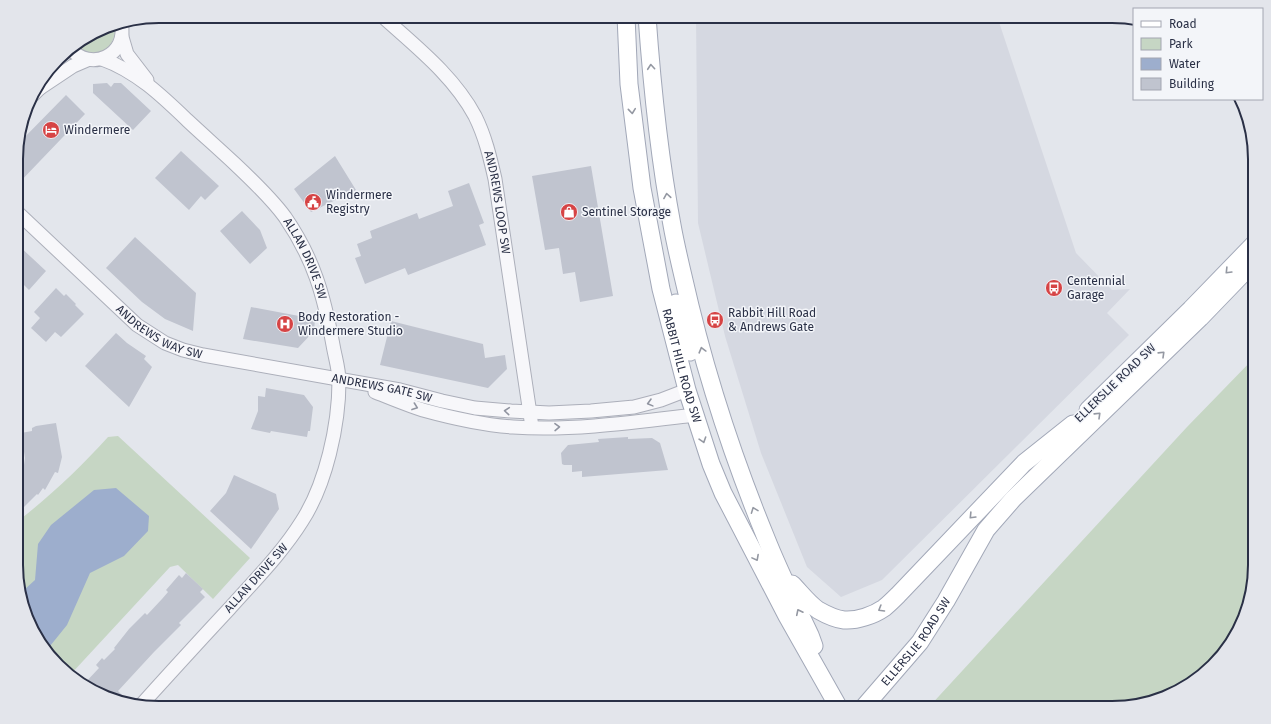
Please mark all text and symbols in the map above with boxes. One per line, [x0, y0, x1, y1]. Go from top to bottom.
legend [1133, 8, 1263, 100]
text: Road [1169, 17, 1197, 31]
text: Park [1169, 37, 1193, 51]
text: Water [1169, 57, 1201, 71]
one-way arrow [646, 64, 655, 70]
text: Building [1169, 77, 1215, 91]
one-way arrow [628, 108, 637, 114]
hotel icon: Windermere [41, 120, 61, 140]
place label: Windermere [64, 123, 130, 137]
street label: ANDREWS LOOP SW [481, 149, 513, 255]
place label: Windermere Registry [326, 188, 392, 216]
public building icon: Windermere Registry [303, 192, 323, 212]
one-way arrow [663, 193, 672, 199]
shop icon: Sentinel Storage [559, 202, 579, 222]
place label: Sentinel Storage [582, 205, 671, 219]
street label: ALLAN DRIVE SW [281, 215, 330, 301]
one-way arrow [1225, 266, 1232, 274]
place label: Centennial Garage [1067, 274, 1126, 302]
bus stop icon: Centennial Garage [1044, 278, 1064, 298]
street label: ANDREWS WAY SW [113, 302, 204, 362]
place label: Rabbit Hill Road & Andrews Gate [728, 306, 816, 334]
street label: RABBIT HILL ROAD SW [659, 307, 704, 425]
place label: Body Restoration - Windermere Studio [298, 310, 403, 338]
bus stop icon: Rabbit Hill Road & Andrews Gate [705, 310, 725, 330]
hospital icon: Body Restoration - Windermere Studio [275, 314, 295, 334]
street label: ELLERSLIE ROAD SW [1072, 341, 1158, 425]
one-way arrow [698, 347, 707, 354]
one-way arrow [1157, 351, 1165, 359]
street label: ANDREWS GATE SW [331, 371, 434, 405]
one-way arrow [647, 398, 654, 407]
one-way arrow [412, 402, 419, 410]
one-way arrow [504, 406, 510, 415]
one-way arrow [1094, 413, 1101, 420]
one-way arrow [554, 423, 560, 431]
one-way arrow [698, 436, 707, 443]
one-way arrow [751, 506, 759, 513]
one-way arrow [970, 511, 977, 519]
street label: ALLAN DRIVE SW [221, 540, 291, 615]
one-way arrow [752, 554, 759, 562]
street label: ELLERSLIE ROAD SW [878, 595, 953, 689]
one-way arrow [878, 604, 885, 611]
one-way arrow [796, 609, 804, 616]

